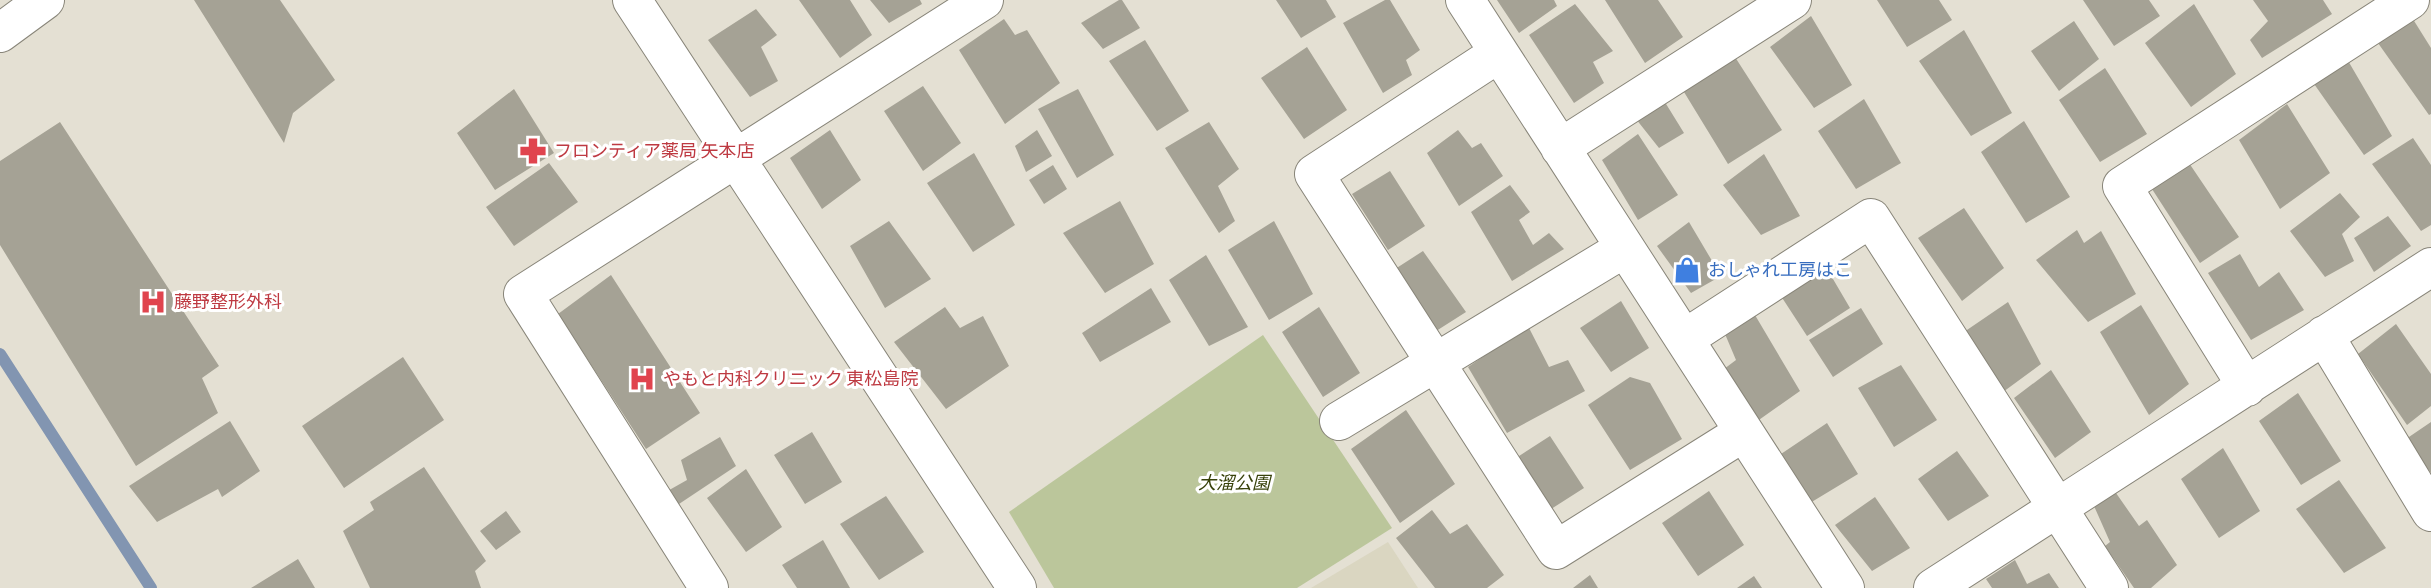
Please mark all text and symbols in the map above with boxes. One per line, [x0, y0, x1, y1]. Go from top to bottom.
pharmacy icon: フロンティア薬局 矢本店 [518, 136, 548, 166]
place label: フロンティア薬局 矢本店 [554, 136, 755, 163]
shop icon: おしゃれ工房はこ [1672, 255, 1702, 285]
place label: おしゃれ工房はこ [1708, 255, 1852, 282]
hospital icon: 藤野整形外科 [138, 287, 168, 317]
place label: 藤野整形外科 [174, 287, 282, 314]
hospital icon: やもと内科クリニック 東松島院 [627, 364, 657, 394]
place label: やもと内科クリニック 東松島院 [663, 364, 918, 391]
park label: 大溜公園 [1198, 468, 1273, 495]

